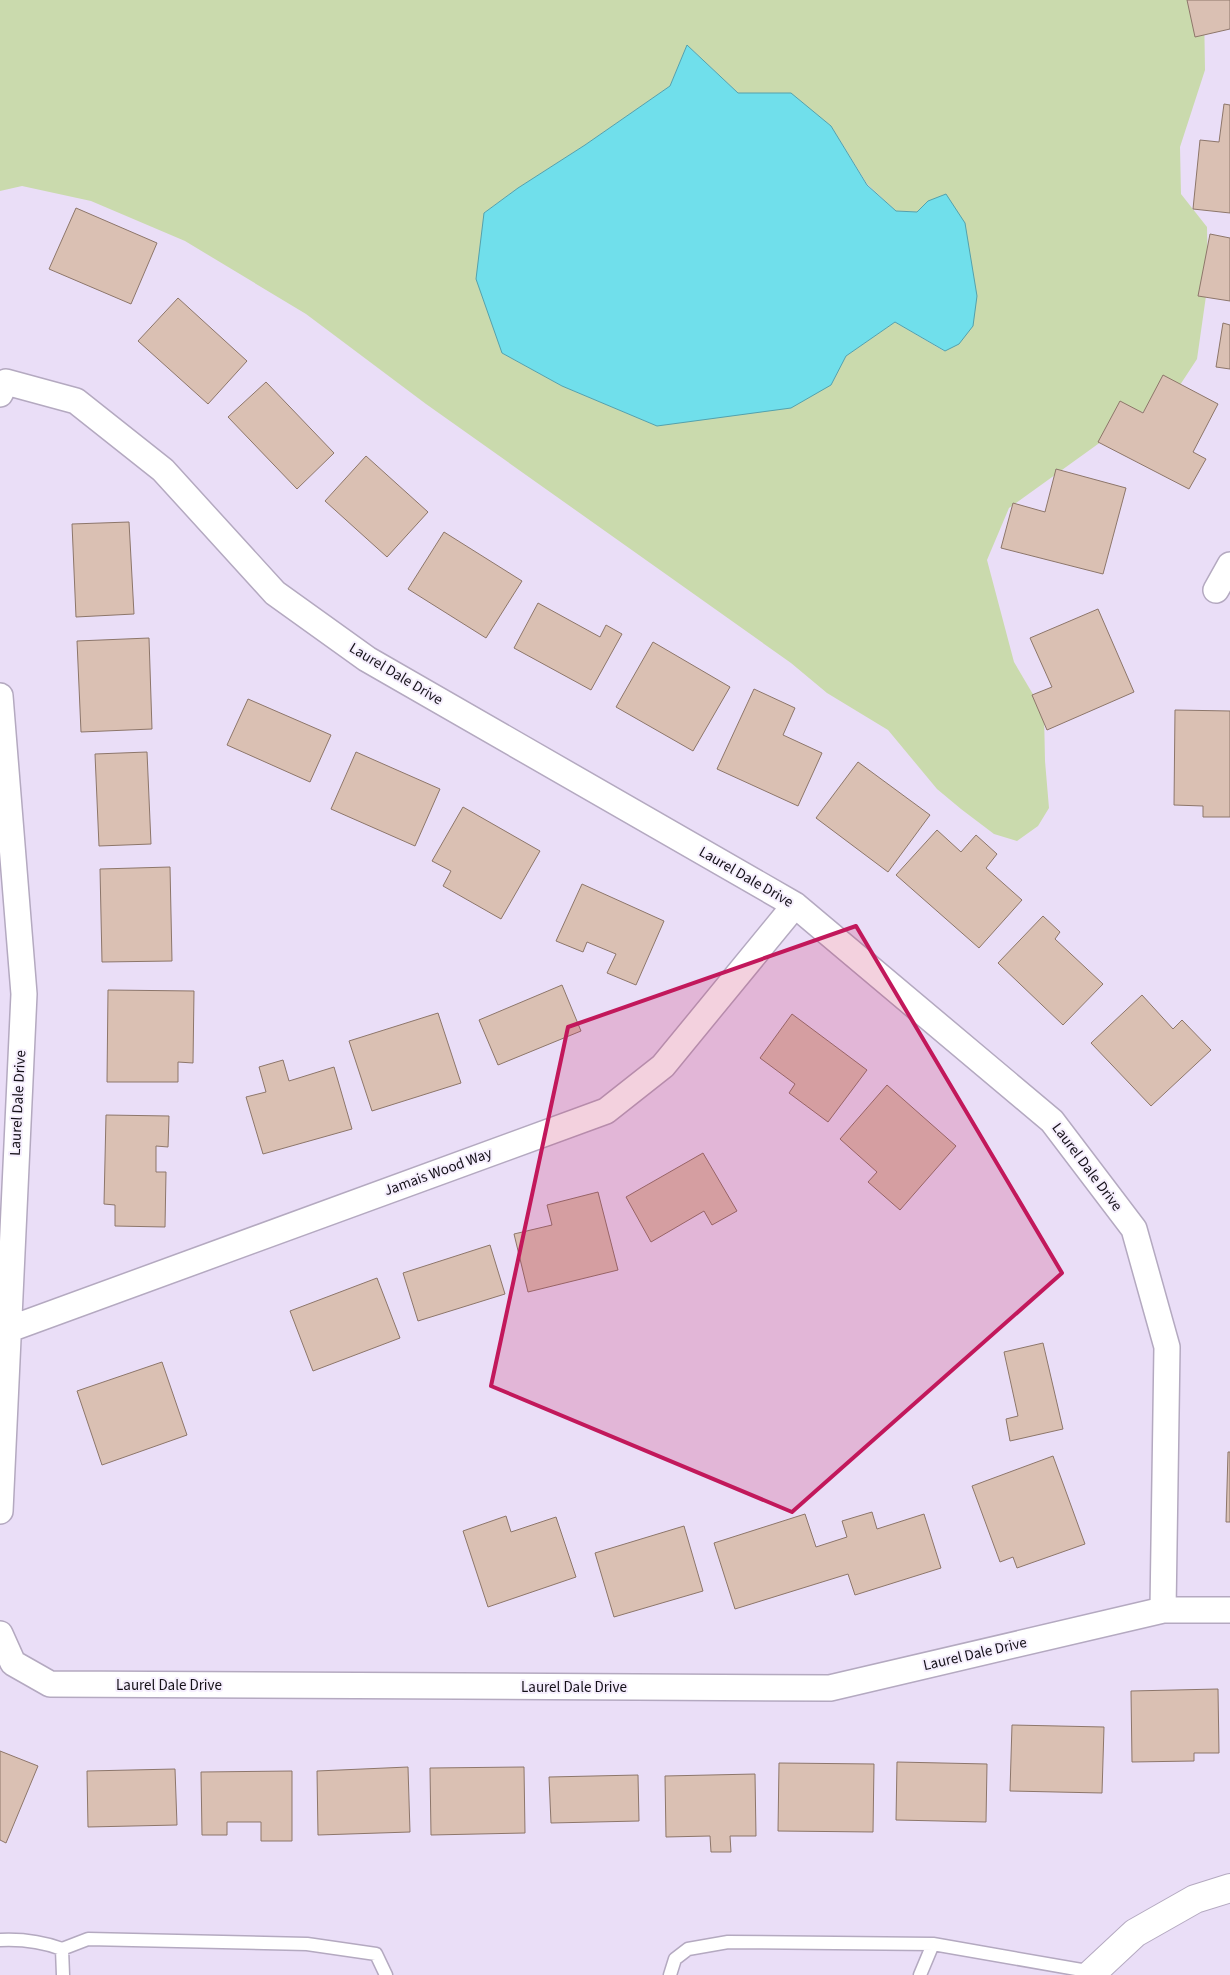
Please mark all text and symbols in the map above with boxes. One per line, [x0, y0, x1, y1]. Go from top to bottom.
street label: Laurel Dale Drive [345, 638, 447, 710]
street label: Laurel Dale Drive [695, 841, 797, 913]
street label: Laurel Dale Drive [5, 1050, 31, 1156]
street label: Laurel Dale Drive [1047, 1118, 1127, 1216]
street label: Jamais Wood Way [381, 1143, 495, 1201]
street label: Laurel Dale Drive [921, 1632, 1029, 1676]
street label: Laurel Dale Drive [116, 1675, 222, 1696]
street label: Laurel Dale Drive [521, 1677, 627, 1698]

